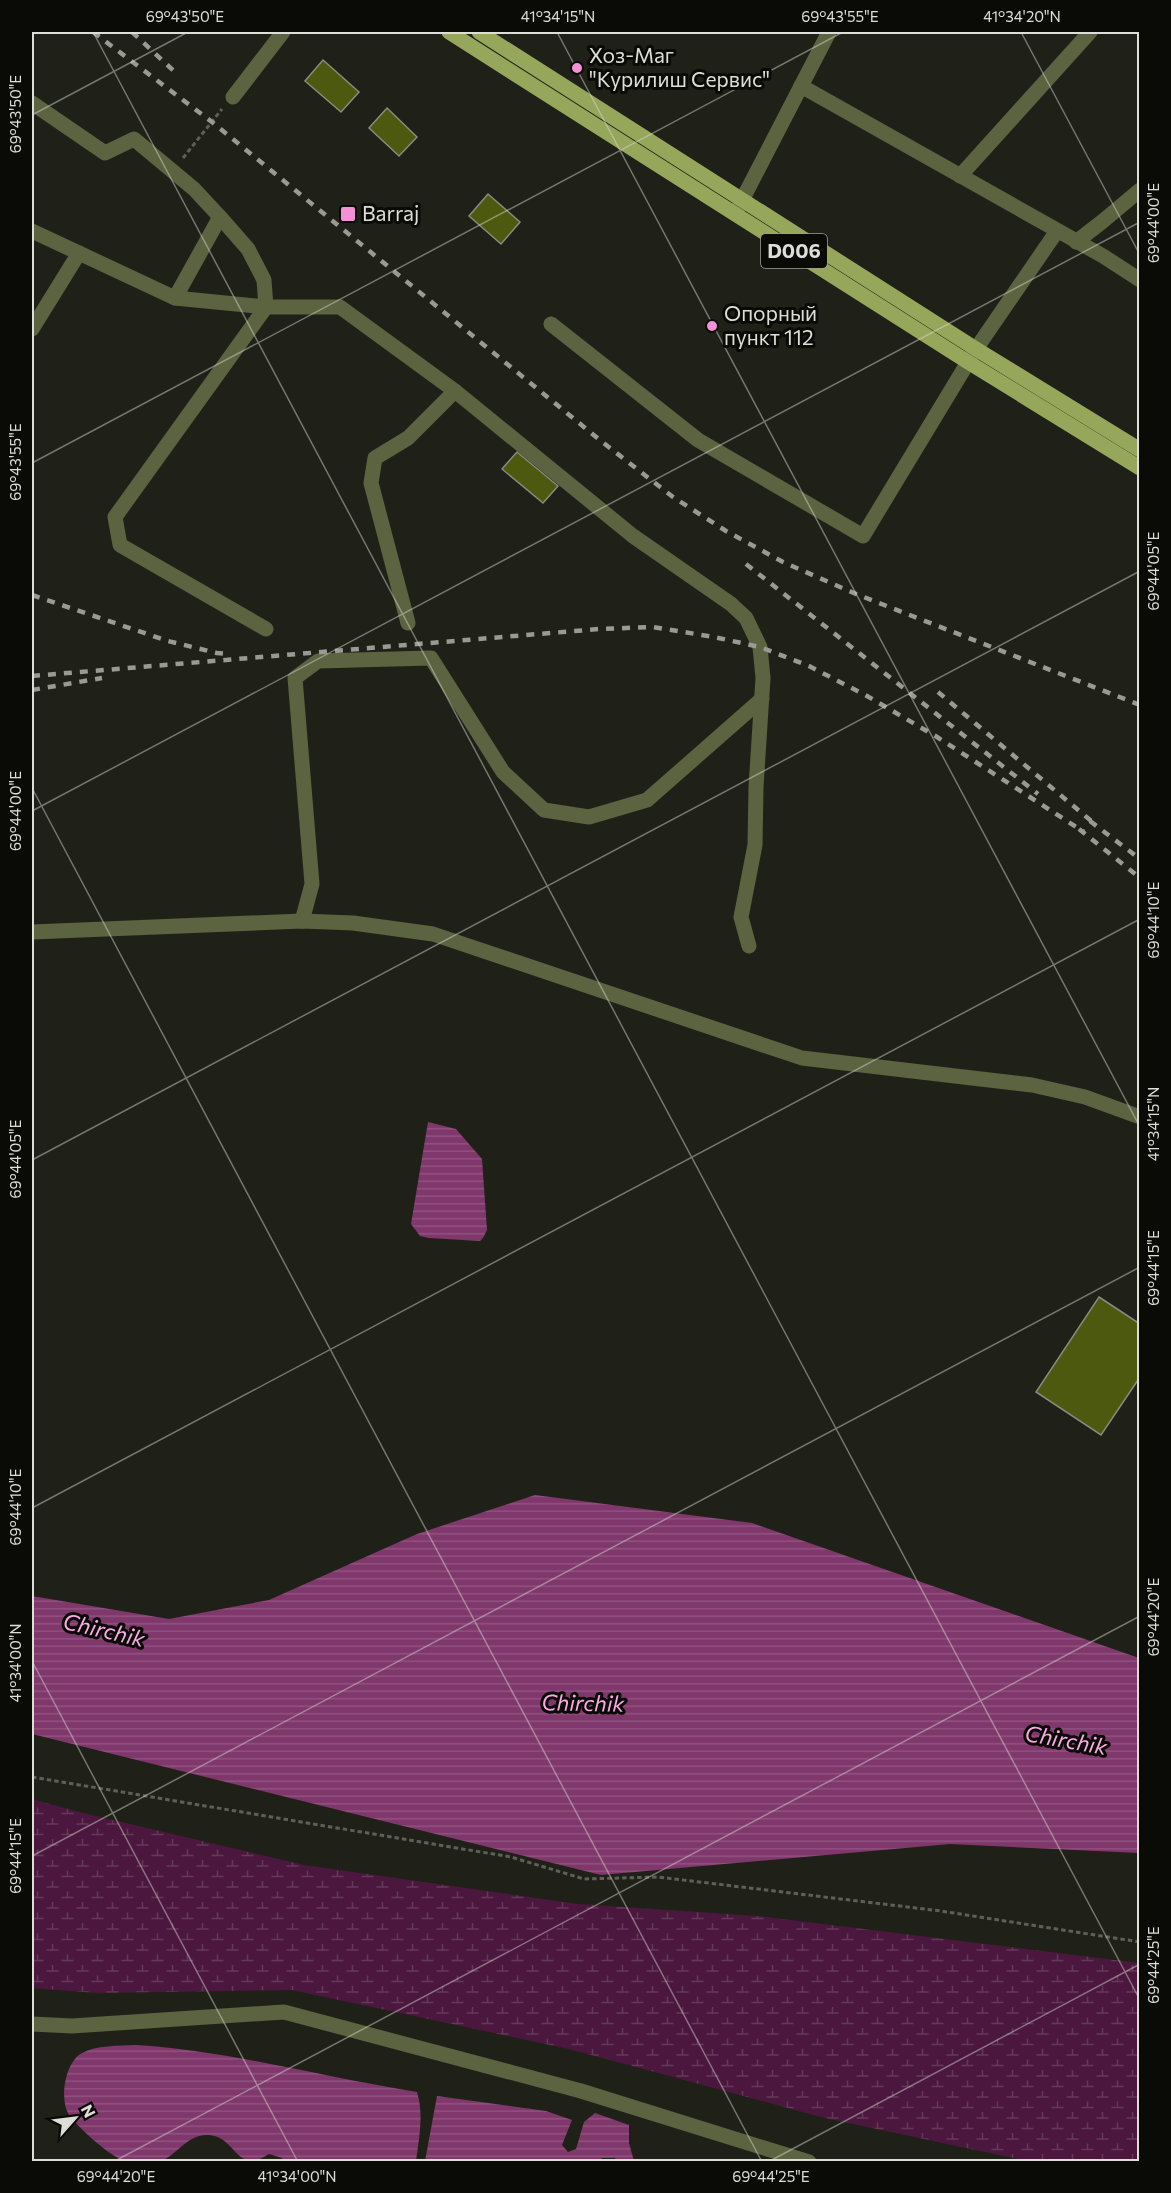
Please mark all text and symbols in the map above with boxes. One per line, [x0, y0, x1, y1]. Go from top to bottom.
text: 69°43'50"E [146, 7, 224, 25]
text: 41°34'15"N [521, 7, 595, 25]
text: 69°43'55"E [801, 7, 879, 25]
text: 41°34'20"N [983, 7, 1061, 25]
place label: Хоз-Маг "Курилиш Сервис" [589, 42, 770, 91]
marker: Хоз-Маг "Курилиш Сервис" [570, 61, 584, 75]
text: 69°43'50"E [6, 75, 24, 153]
text: 69°44'00"E [1144, 183, 1162, 263]
place label: Barraj [362, 200, 419, 225]
marker: Barraj [339, 205, 357, 223]
road number: D006 [761, 234, 827, 268]
place label: Опорный пункт 112 [724, 300, 817, 349]
marker: Опорный пункт 112 [705, 319, 719, 333]
text: 69°43'55"E [6, 423, 24, 501]
text: 69°44'05"E [1144, 531, 1162, 610]
text: 69°44'00"E [6, 771, 24, 851]
text: 69°44'10"E [1144, 882, 1162, 958]
text: 41°34'15"N [1144, 1087, 1162, 1161]
text: 69°44'05"E [6, 1119, 24, 1198]
text: 69°44'15"E [1144, 1230, 1162, 1306]
text: 69°44'10"E [6, 1469, 24, 1545]
text: 69°44'20"E [1144, 1578, 1162, 1656]
water label: Chirchik [61, 1607, 149, 1652]
text: 41°34'00"N [6, 1623, 24, 1703]
water label: Chirchik [541, 1688, 626, 1717]
water label: Chirchik [1023, 1719, 1110, 1760]
text: 69°44'15"E [6, 1818, 24, 1894]
text: 69°44'25"E [1144, 1926, 1162, 2004]
north arrow [45, 2088, 105, 2148]
text: N [77, 2101, 100, 2120]
text: 69°44'20"E [77, 2167, 155, 2185]
text: 41°34'00"N [257, 2167, 337, 2185]
text: 69°44'25"E [732, 2167, 810, 2185]

